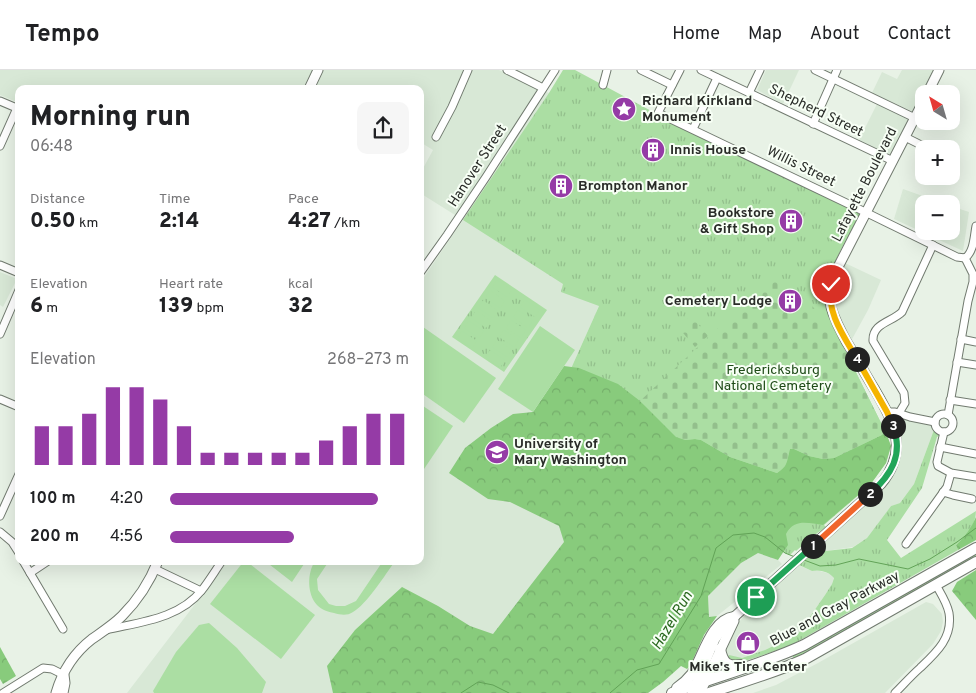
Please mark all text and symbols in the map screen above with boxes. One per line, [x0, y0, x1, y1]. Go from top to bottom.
text: Tempo [25, 20, 100, 50]
text: Home [672, 23, 720, 46]
text: Map [748, 23, 782, 46]
text: About [810, 23, 859, 46]
text: Contact [887, 23, 951, 46]
street label: Shepherd Street [766, 81, 866, 141]
north arrow [915, 85, 960, 130]
map controls [915, 85, 960, 240]
place label: Richard Kirkland Monument [642, 93, 752, 126]
place icon: Richard Kirkland Monument [611, 96, 637, 122]
text: Morning run [30, 100, 191, 136]
button: share [357, 102, 409, 154]
street label: Hanover Street [445, 122, 511, 210]
street label: Lafayette Boulevard [829, 125, 901, 245]
text: 06:48 [30, 137, 73, 157]
building icon: Innis House [640, 137, 666, 163]
button: + [915, 140, 960, 185]
place label: Innis House [670, 142, 746, 159]
street label: Willis Street [764, 143, 838, 191]
building icon: Brompton Manor [548, 173, 574, 199]
place label: Brompton Manor [578, 178, 688, 195]
text: Distance [30, 191, 85, 208]
text: Time [159, 191, 190, 208]
text: Pace [288, 191, 319, 208]
button: − [915, 195, 960, 240]
place label: Bookstore & Gift Shop [700, 205, 774, 238]
text: 0.50 [30, 208, 76, 235]
text: 2:14 [159, 208, 199, 235]
text: 4:27 [288, 208, 331, 235]
building icon: Bookstore & Gift Shop [778, 208, 804, 234]
text: km [76, 215, 98, 232]
text: /km [331, 215, 360, 232]
pin [810, 263, 852, 305]
icon: check [817, 270, 845, 298]
text: Elevation [30, 276, 88, 293]
text: Heart rate [159, 276, 223, 293]
text: kcal [288, 276, 313, 293]
building icon: Cemetery Lodge [777, 288, 803, 314]
text: 6 [30, 293, 43, 320]
text: 139 [159, 293, 193, 320]
text: 32 [288, 293, 313, 320]
place label: Cemetery Lodge [665, 293, 772, 310]
text: m [43, 300, 58, 317]
text: bpm [193, 300, 224, 317]
pin: 4 [844, 346, 870, 372]
text: Elevation [30, 350, 96, 370]
text: 268–273 m [327, 350, 409, 370]
text: 4 [853, 351, 862, 368]
park label: Fredericksburg National Cemetery [714, 362, 832, 395]
pin: 3 [880, 414, 906, 438]
text: 3 [889, 418, 898, 435]
place label: University of Mary Washington [514, 436, 627, 469]
school or university icon: University of Mary Washington [484, 439, 510, 465]
pin: 2 [858, 482, 882, 506]
text: 2 [866, 486, 875, 503]
text: 100 m [30, 489, 76, 509]
text: 4:20 [110, 489, 144, 509]
text: 200 m [30, 527, 79, 547]
text: 4:56 [110, 527, 143, 547]
pin: 1 [800, 534, 826, 558]
text: 1 [811, 538, 816, 555]
street label: Blue and Gray Parkway [767, 568, 903, 650]
pin [735, 576, 777, 618]
icon: arrive [742, 583, 770, 611]
water label: Hazel Run [648, 588, 698, 654]
shop icon: Mike's Tire Center [735, 630, 761, 656]
place label: Mike's Tire Center [689, 659, 807, 676]

